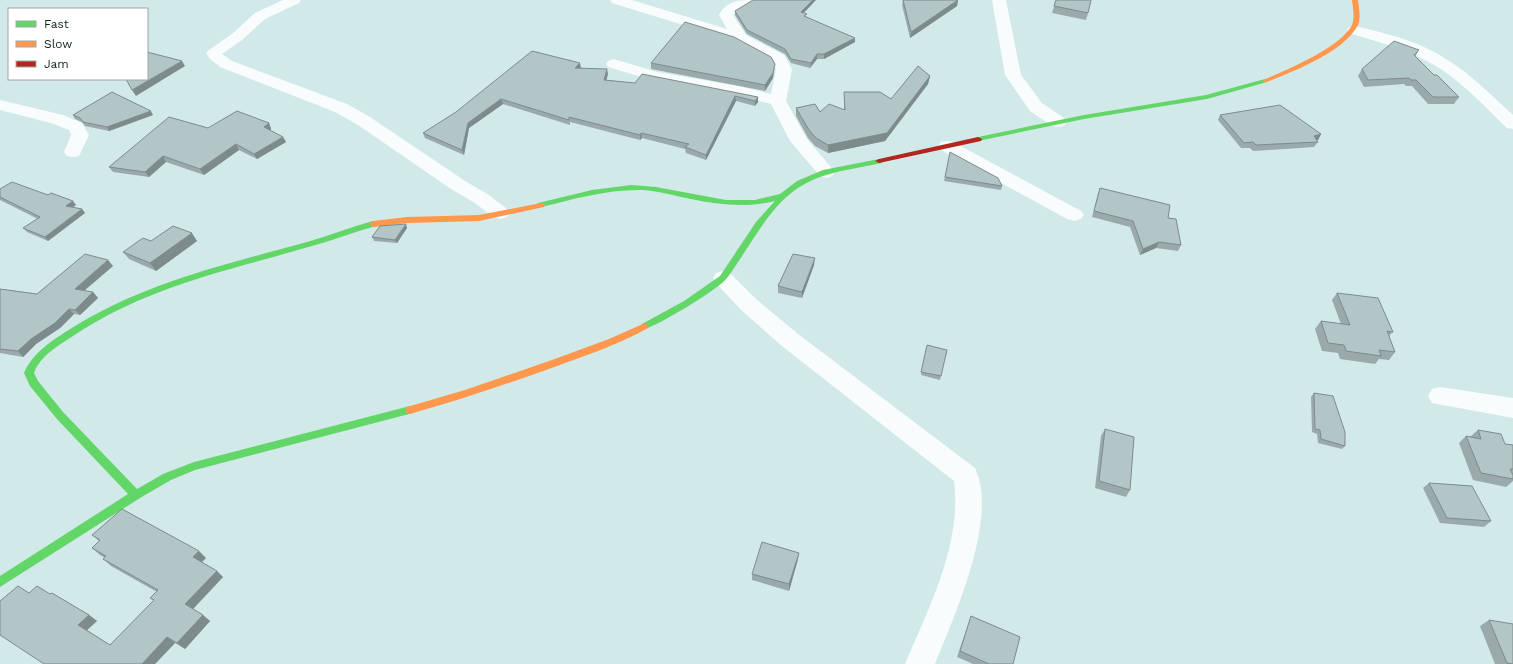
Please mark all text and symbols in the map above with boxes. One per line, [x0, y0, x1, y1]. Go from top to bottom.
legend [8, 8, 148, 80]
text: Fast [44, 17, 69, 31]
text: Slow [44, 37, 72, 51]
text: Jam [44, 57, 69, 71]

